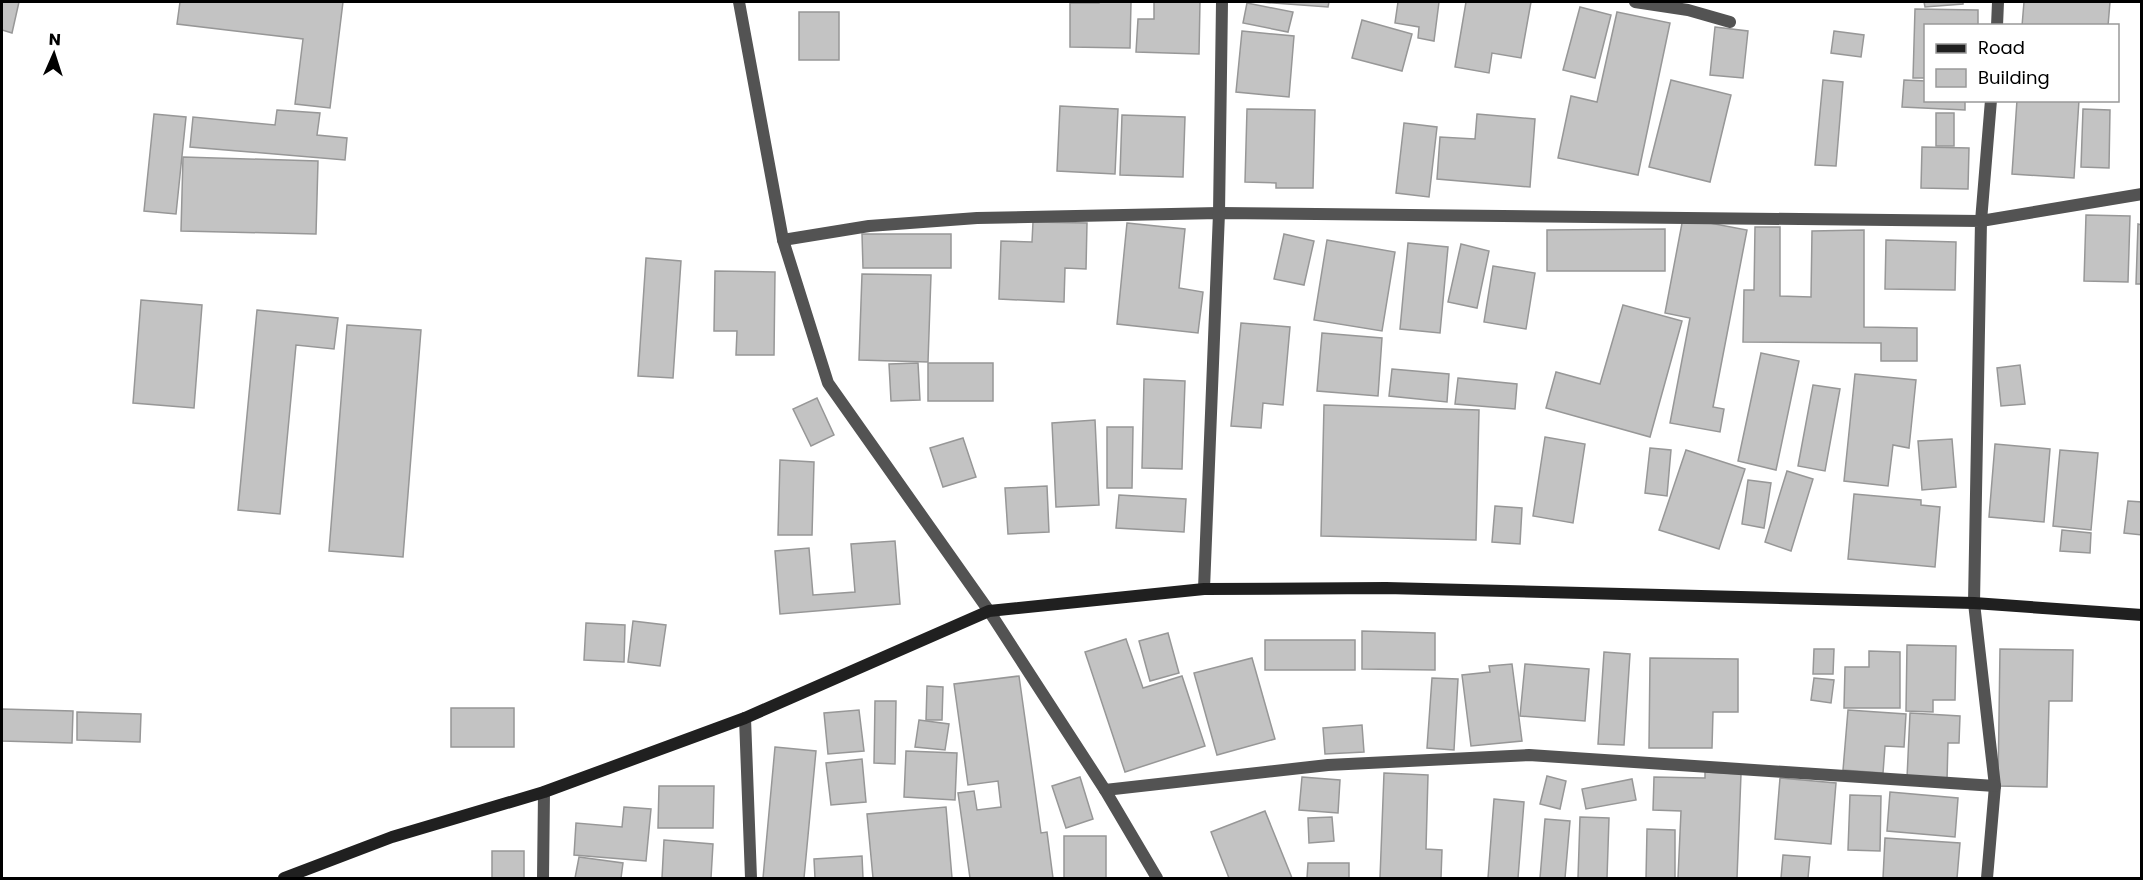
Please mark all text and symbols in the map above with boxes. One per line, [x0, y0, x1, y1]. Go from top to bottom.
north arrow [24, 24, 84, 84]
legend [1924, 24, 2119, 102]
text: N [48, 28, 61, 51]
text: Road [1978, 35, 2025, 60]
text: Building [1978, 65, 2050, 90]

